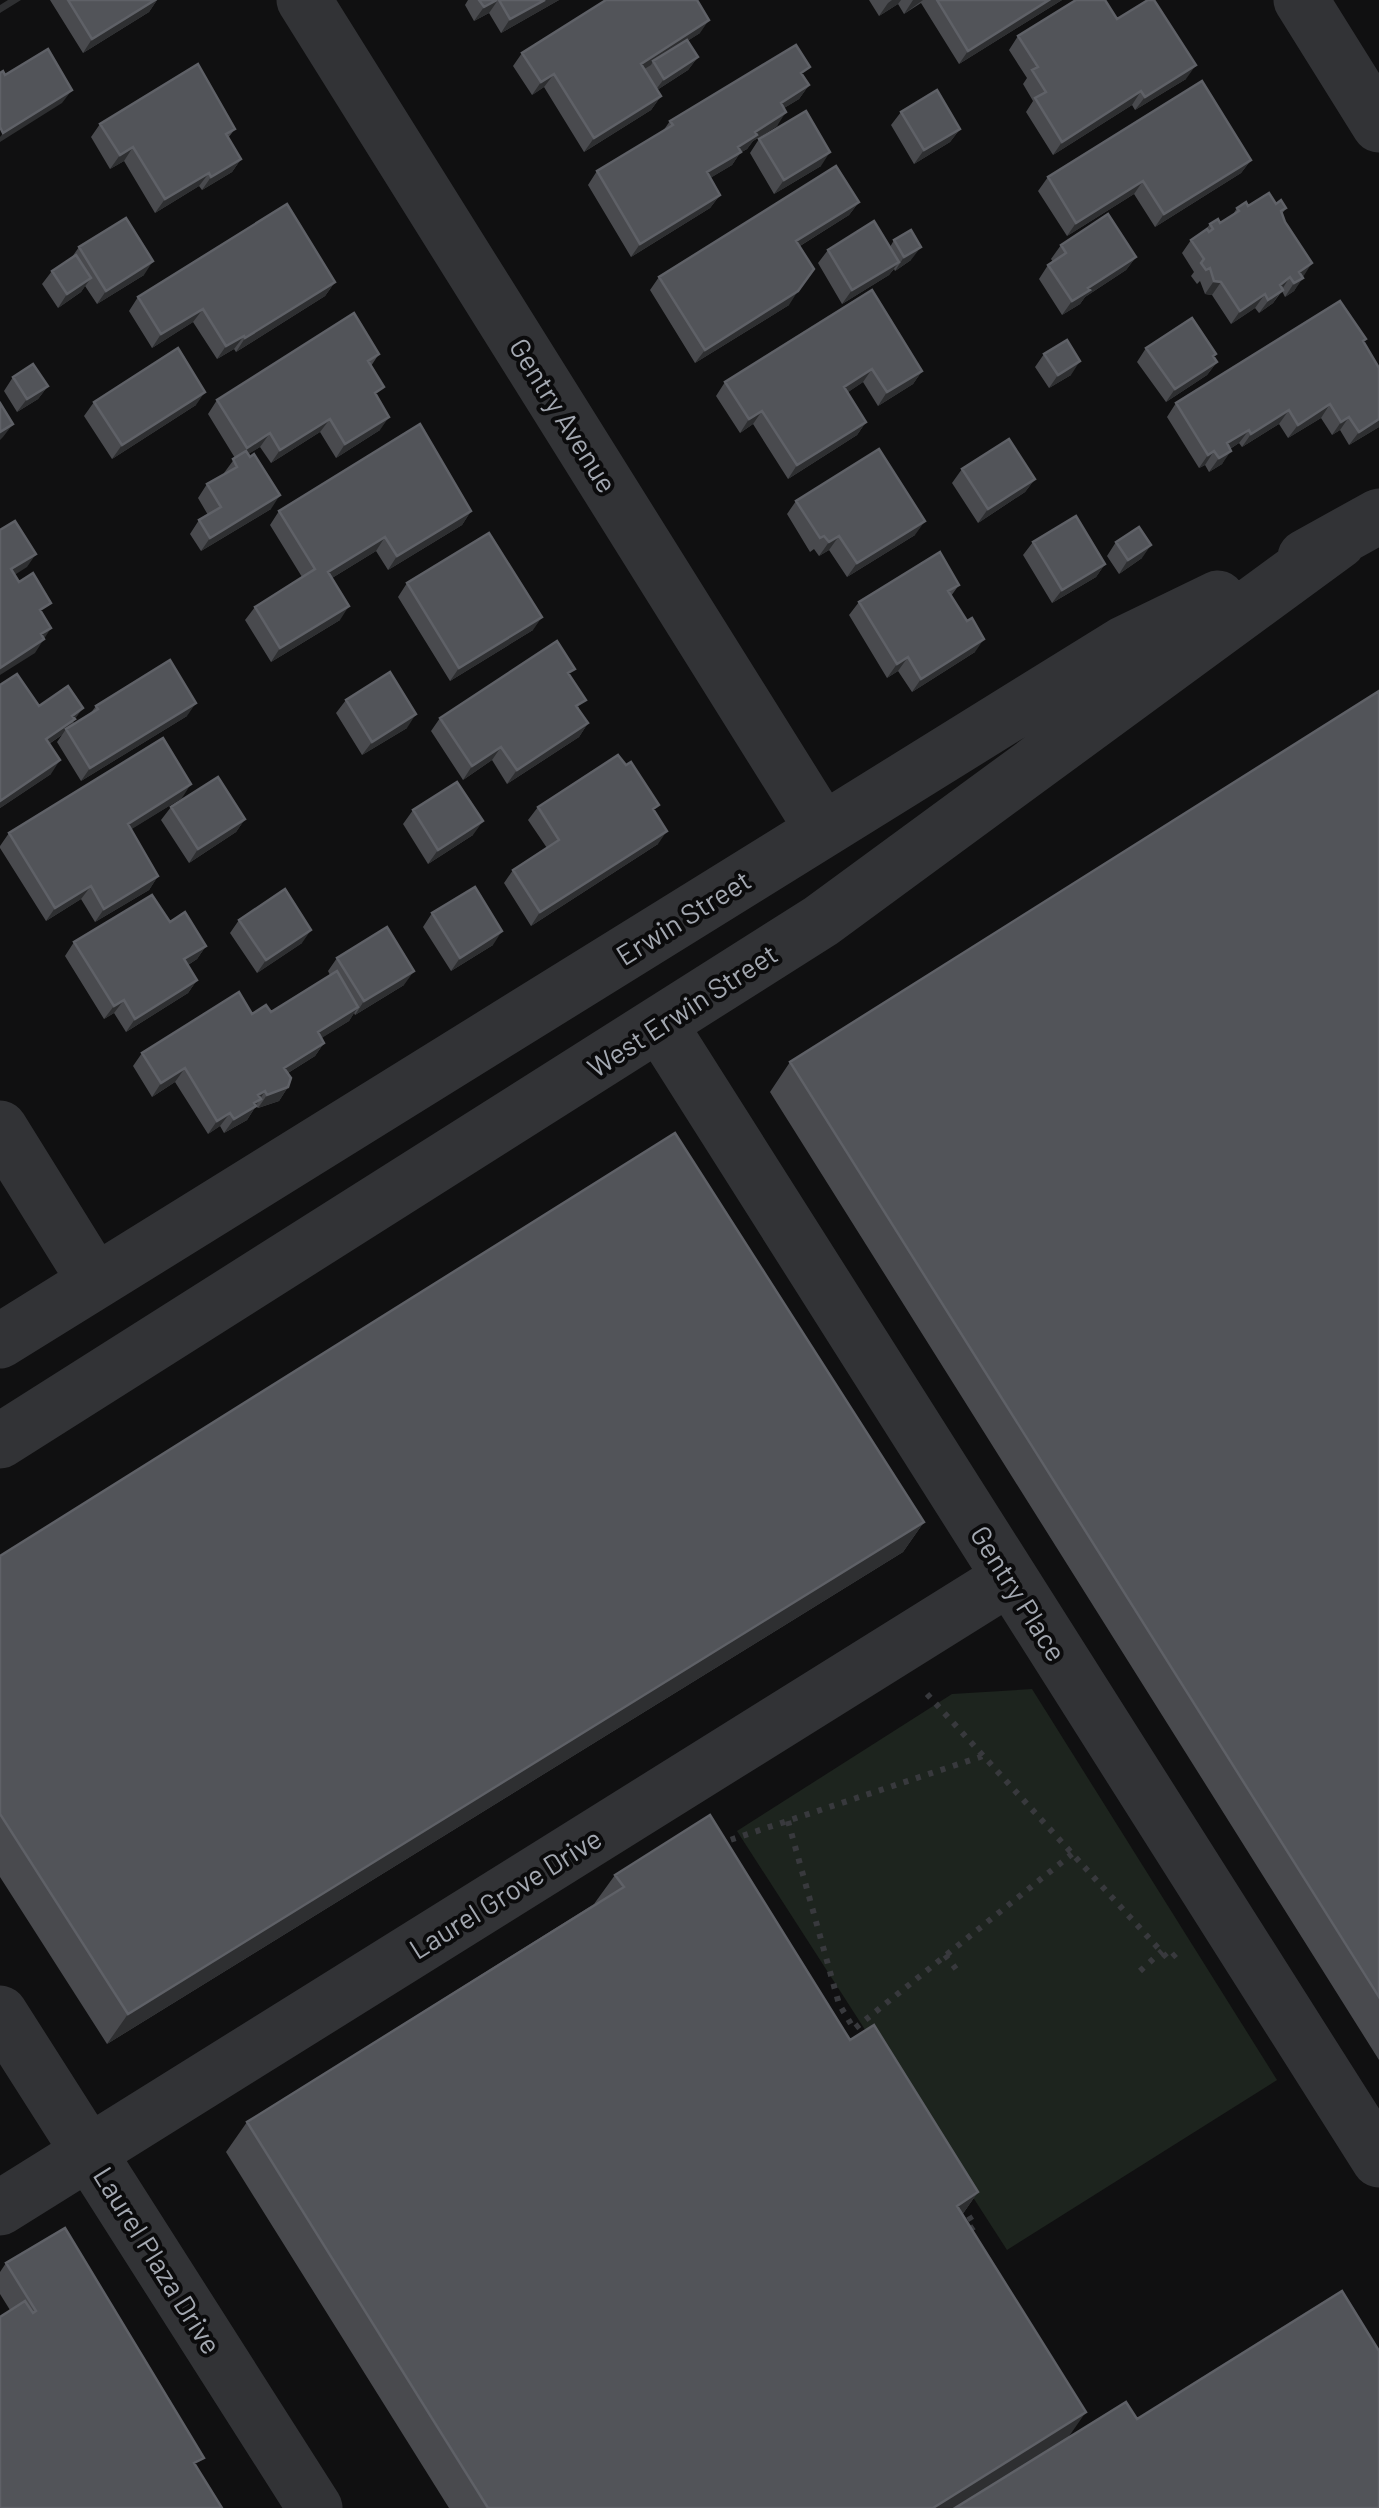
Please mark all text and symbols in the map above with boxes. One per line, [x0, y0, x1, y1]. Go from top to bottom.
street label: Gentry Avenue [503, 331, 625, 499]
street label: Erwin Street [609, 862, 757, 972]
street label: West Erwin Street [581, 936, 783, 1084]
street label: Gentry Place [964, 1519, 1074, 1667]
street label: Laurel Grove Drive [403, 1820, 607, 1966]
street label: Laurel Plaza Drive [87, 2160, 229, 2360]

